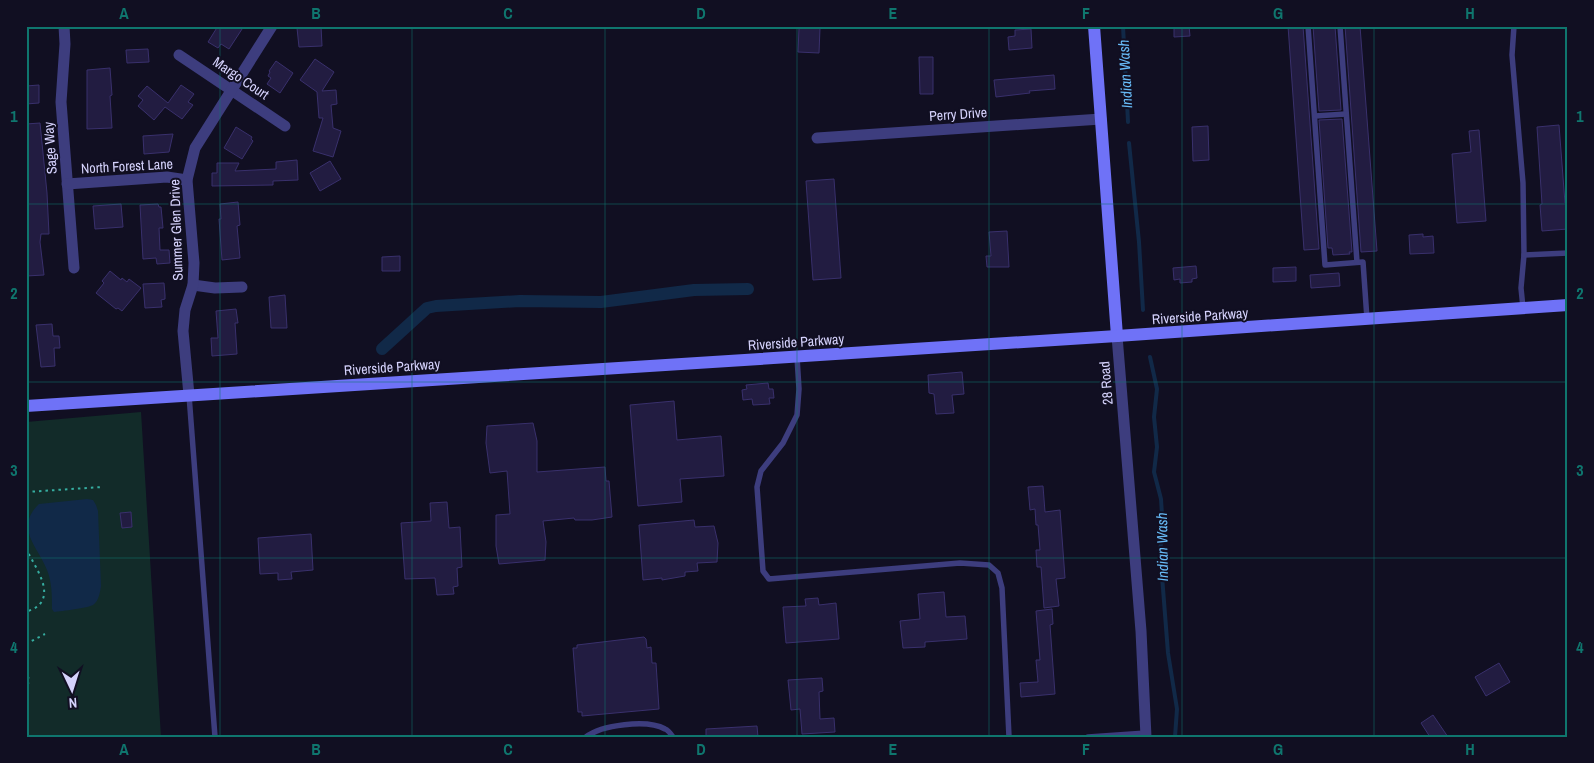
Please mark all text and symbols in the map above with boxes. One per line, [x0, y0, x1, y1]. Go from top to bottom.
text: A [119, 2, 129, 24]
text: B [311, 2, 321, 24]
text: C [503, 2, 513, 24]
text: D [696, 2, 706, 24]
text: E [889, 2, 898, 24]
text: F [1082, 2, 1090, 24]
text: G [1273, 2, 1283, 24]
text: H [1465, 2, 1475, 24]
water label: Indian Wash [1113, 39, 1137, 109]
street label: Margo Court [210, 53, 272, 103]
street label: Perry Drive [928, 103, 988, 125]
text: 1 [10, 105, 18, 127]
text: 1 [1576, 105, 1584, 127]
street label: Sage Way [39, 121, 61, 175]
street label: North Forest Lane [81, 155, 173, 177]
street label: Summer Glen Drive [165, 179, 187, 281]
text: 2 [10, 282, 18, 304]
text: 2 [1576, 282, 1584, 304]
street label: Riverside Parkway [1151, 304, 1249, 328]
street label: Riverside Parkway [747, 330, 845, 354]
street label: Riverside Parkway [343, 355, 441, 379]
street label: 28 Road [1095, 361, 1117, 405]
text: 3 [10, 459, 18, 481]
text: 3 [1576, 459, 1584, 481]
water label: Indian Wash [1151, 512, 1173, 582]
text: 4 [10, 636, 18, 658]
text: 4 [1576, 636, 1584, 658]
north arrow [48, 666, 98, 716]
text: N [68, 694, 78, 712]
text: A [119, 738, 129, 760]
text: B [311, 738, 321, 760]
text: C [503, 738, 513, 760]
text: D [696, 738, 706, 760]
text: E [889, 738, 898, 760]
text: F [1082, 738, 1090, 760]
text: G [1273, 738, 1283, 760]
text: H [1465, 738, 1475, 760]

